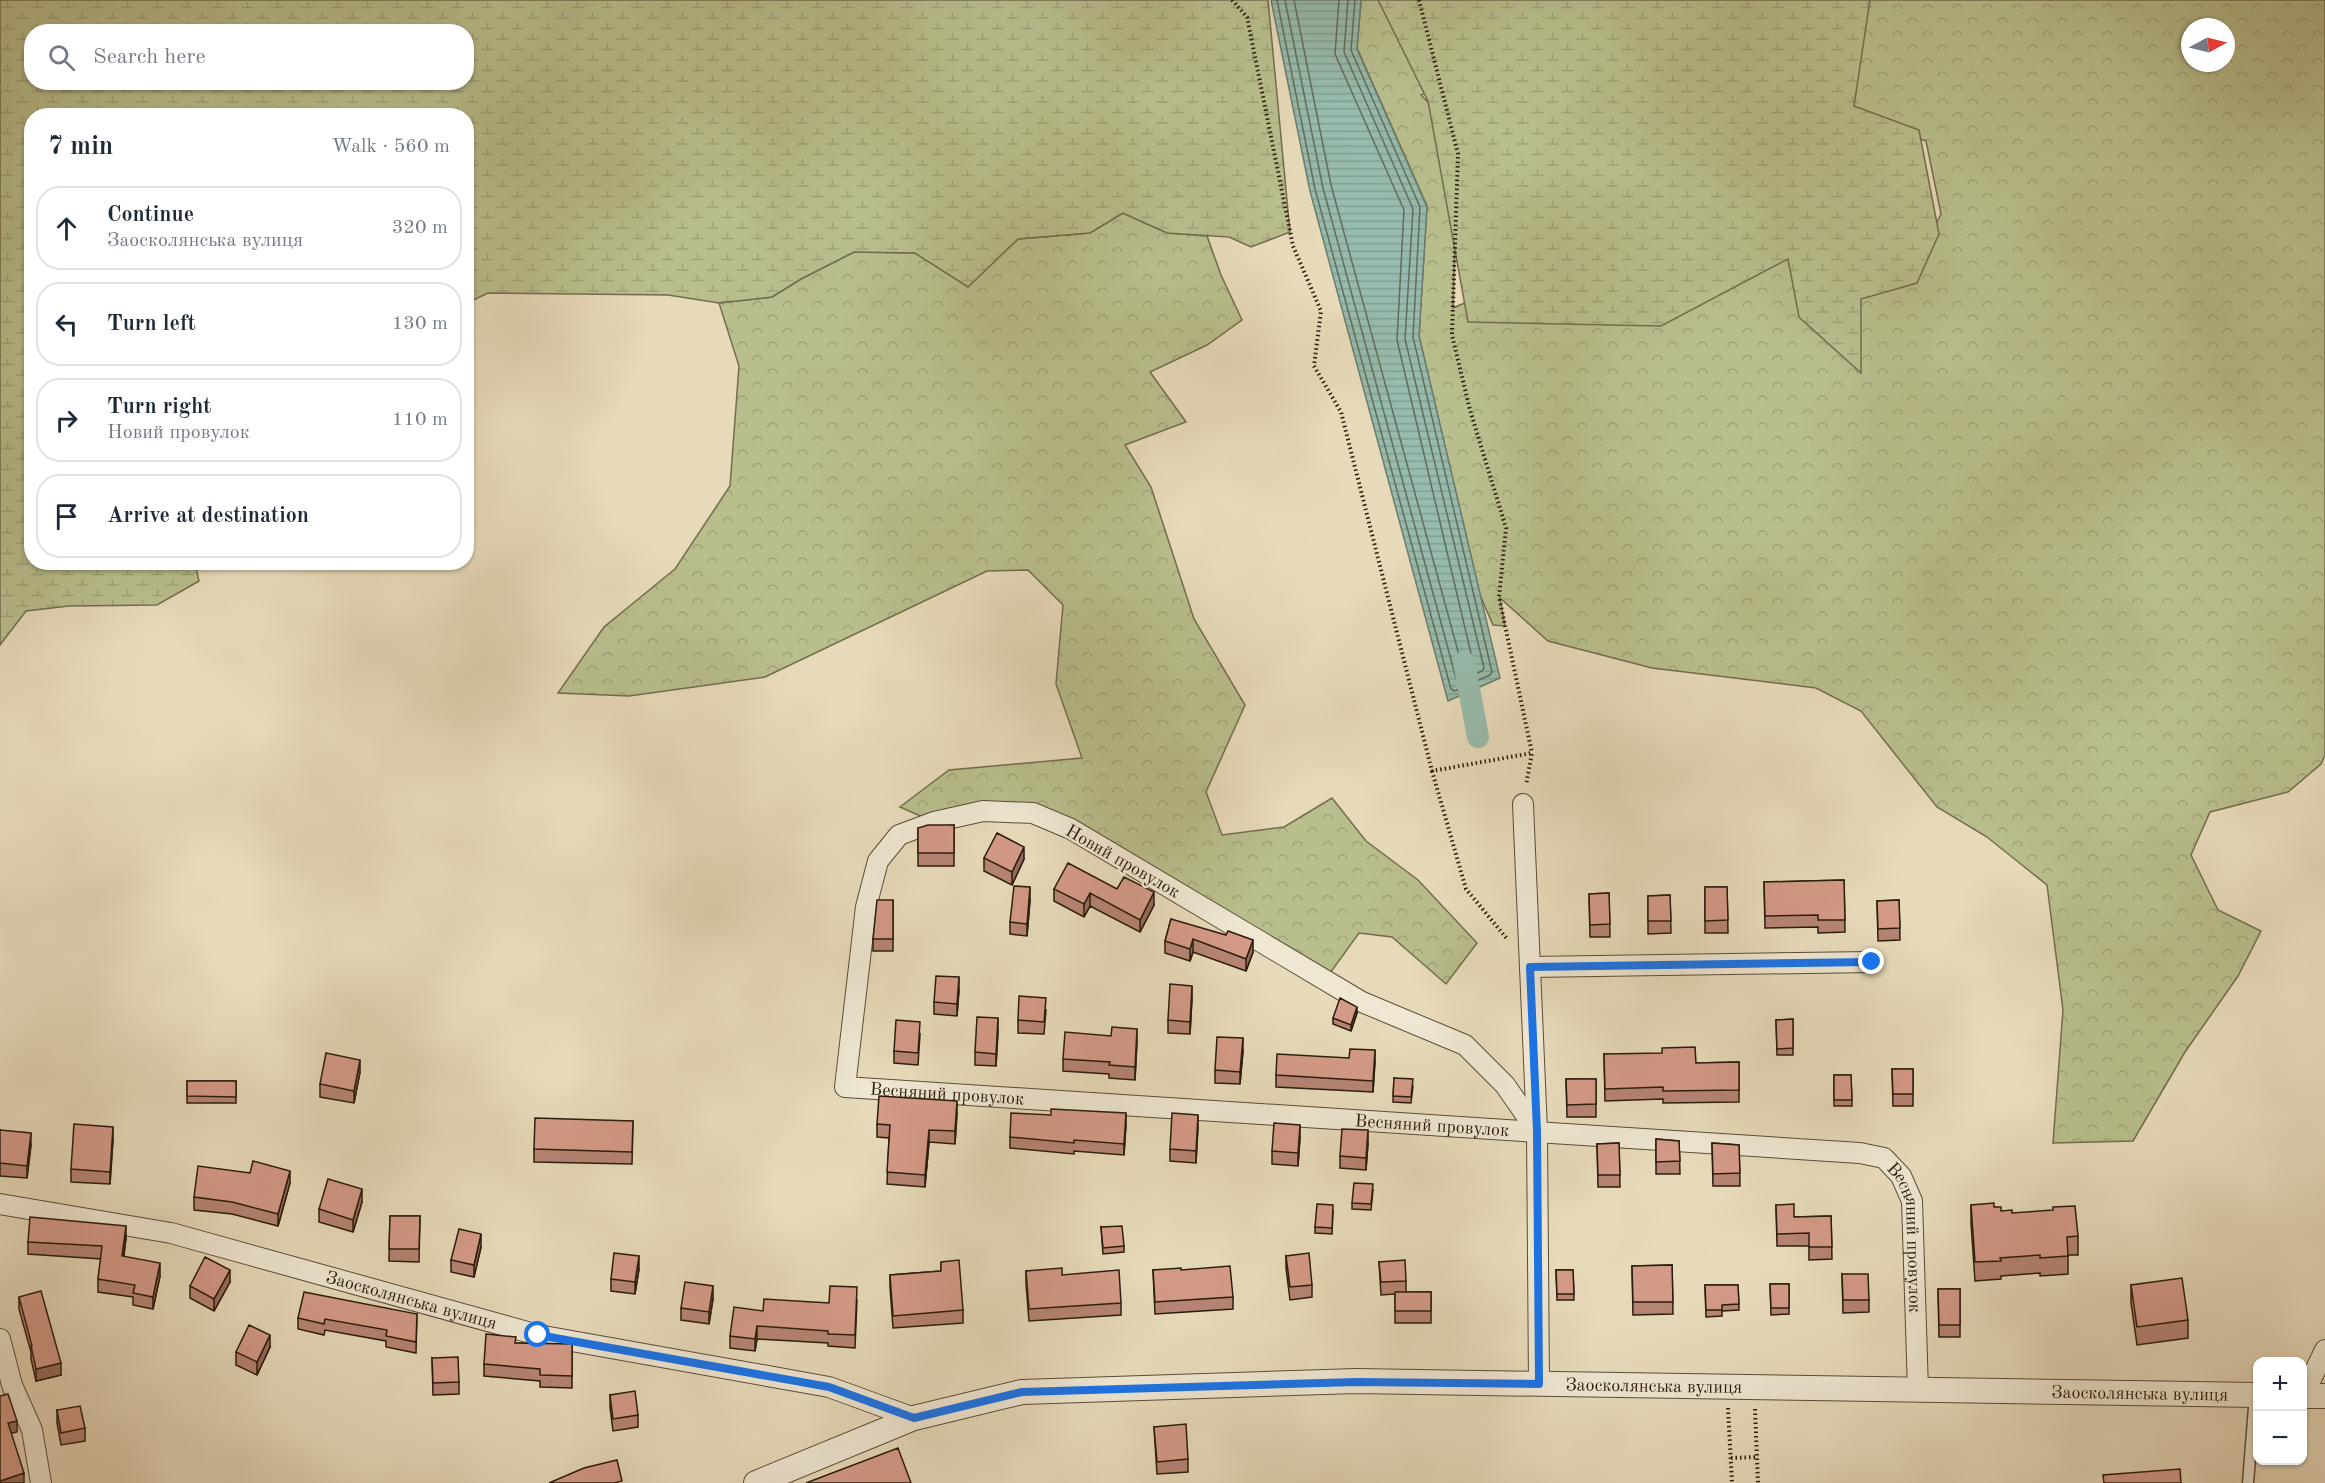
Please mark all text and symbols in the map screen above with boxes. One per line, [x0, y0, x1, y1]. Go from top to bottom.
north arrow [2181, 18, 2235, 72]
search box [24, 24, 474, 90]
icon: search [45, 41, 78, 74]
text: Search here [93, 46, 206, 68]
text: 7 min [48, 134, 113, 160]
text: Walk · 560 m [331, 137, 450, 157]
text: Continue [107, 204, 194, 226]
icon: ahead [50, 212, 83, 245]
text: 320 m [392, 218, 448, 238]
text: Заосколянська вулиця [107, 231, 303, 251]
icon: left [50, 308, 83, 341]
text: Turn left [107, 313, 196, 335]
text: 130 m [392, 314, 448, 334]
text: Turn right [107, 396, 211, 418]
icon: right [50, 404, 83, 437]
text: 110 m [392, 410, 448, 430]
text: Новий провулок [107, 423, 250, 443]
icon: arrive [50, 500, 83, 533]
text: Arrive at destination [107, 505, 309, 527]
street label: Новий провулок [1062, 822, 1183, 902]
route end [1858, 948, 1884, 974]
street label: Весняний провулок [869, 1081, 1025, 1109]
street label: Весняний провулок [1354, 1112, 1510, 1140]
street label: Весняний провулок [1883, 1159, 1924, 1313]
street label: Заосколянська вулиця [324, 1268, 499, 1333]
route start [524, 1321, 550, 1347]
map controls [2253, 1357, 2307, 1465]
button: + [2253, 1357, 2307, 1411]
street label: Заосколянська вулиця [1565, 1376, 1742, 1397]
street label: Заосколянська вулиця [2051, 1384, 2228, 1405]
button: − [2253, 1411, 2307, 1465]

